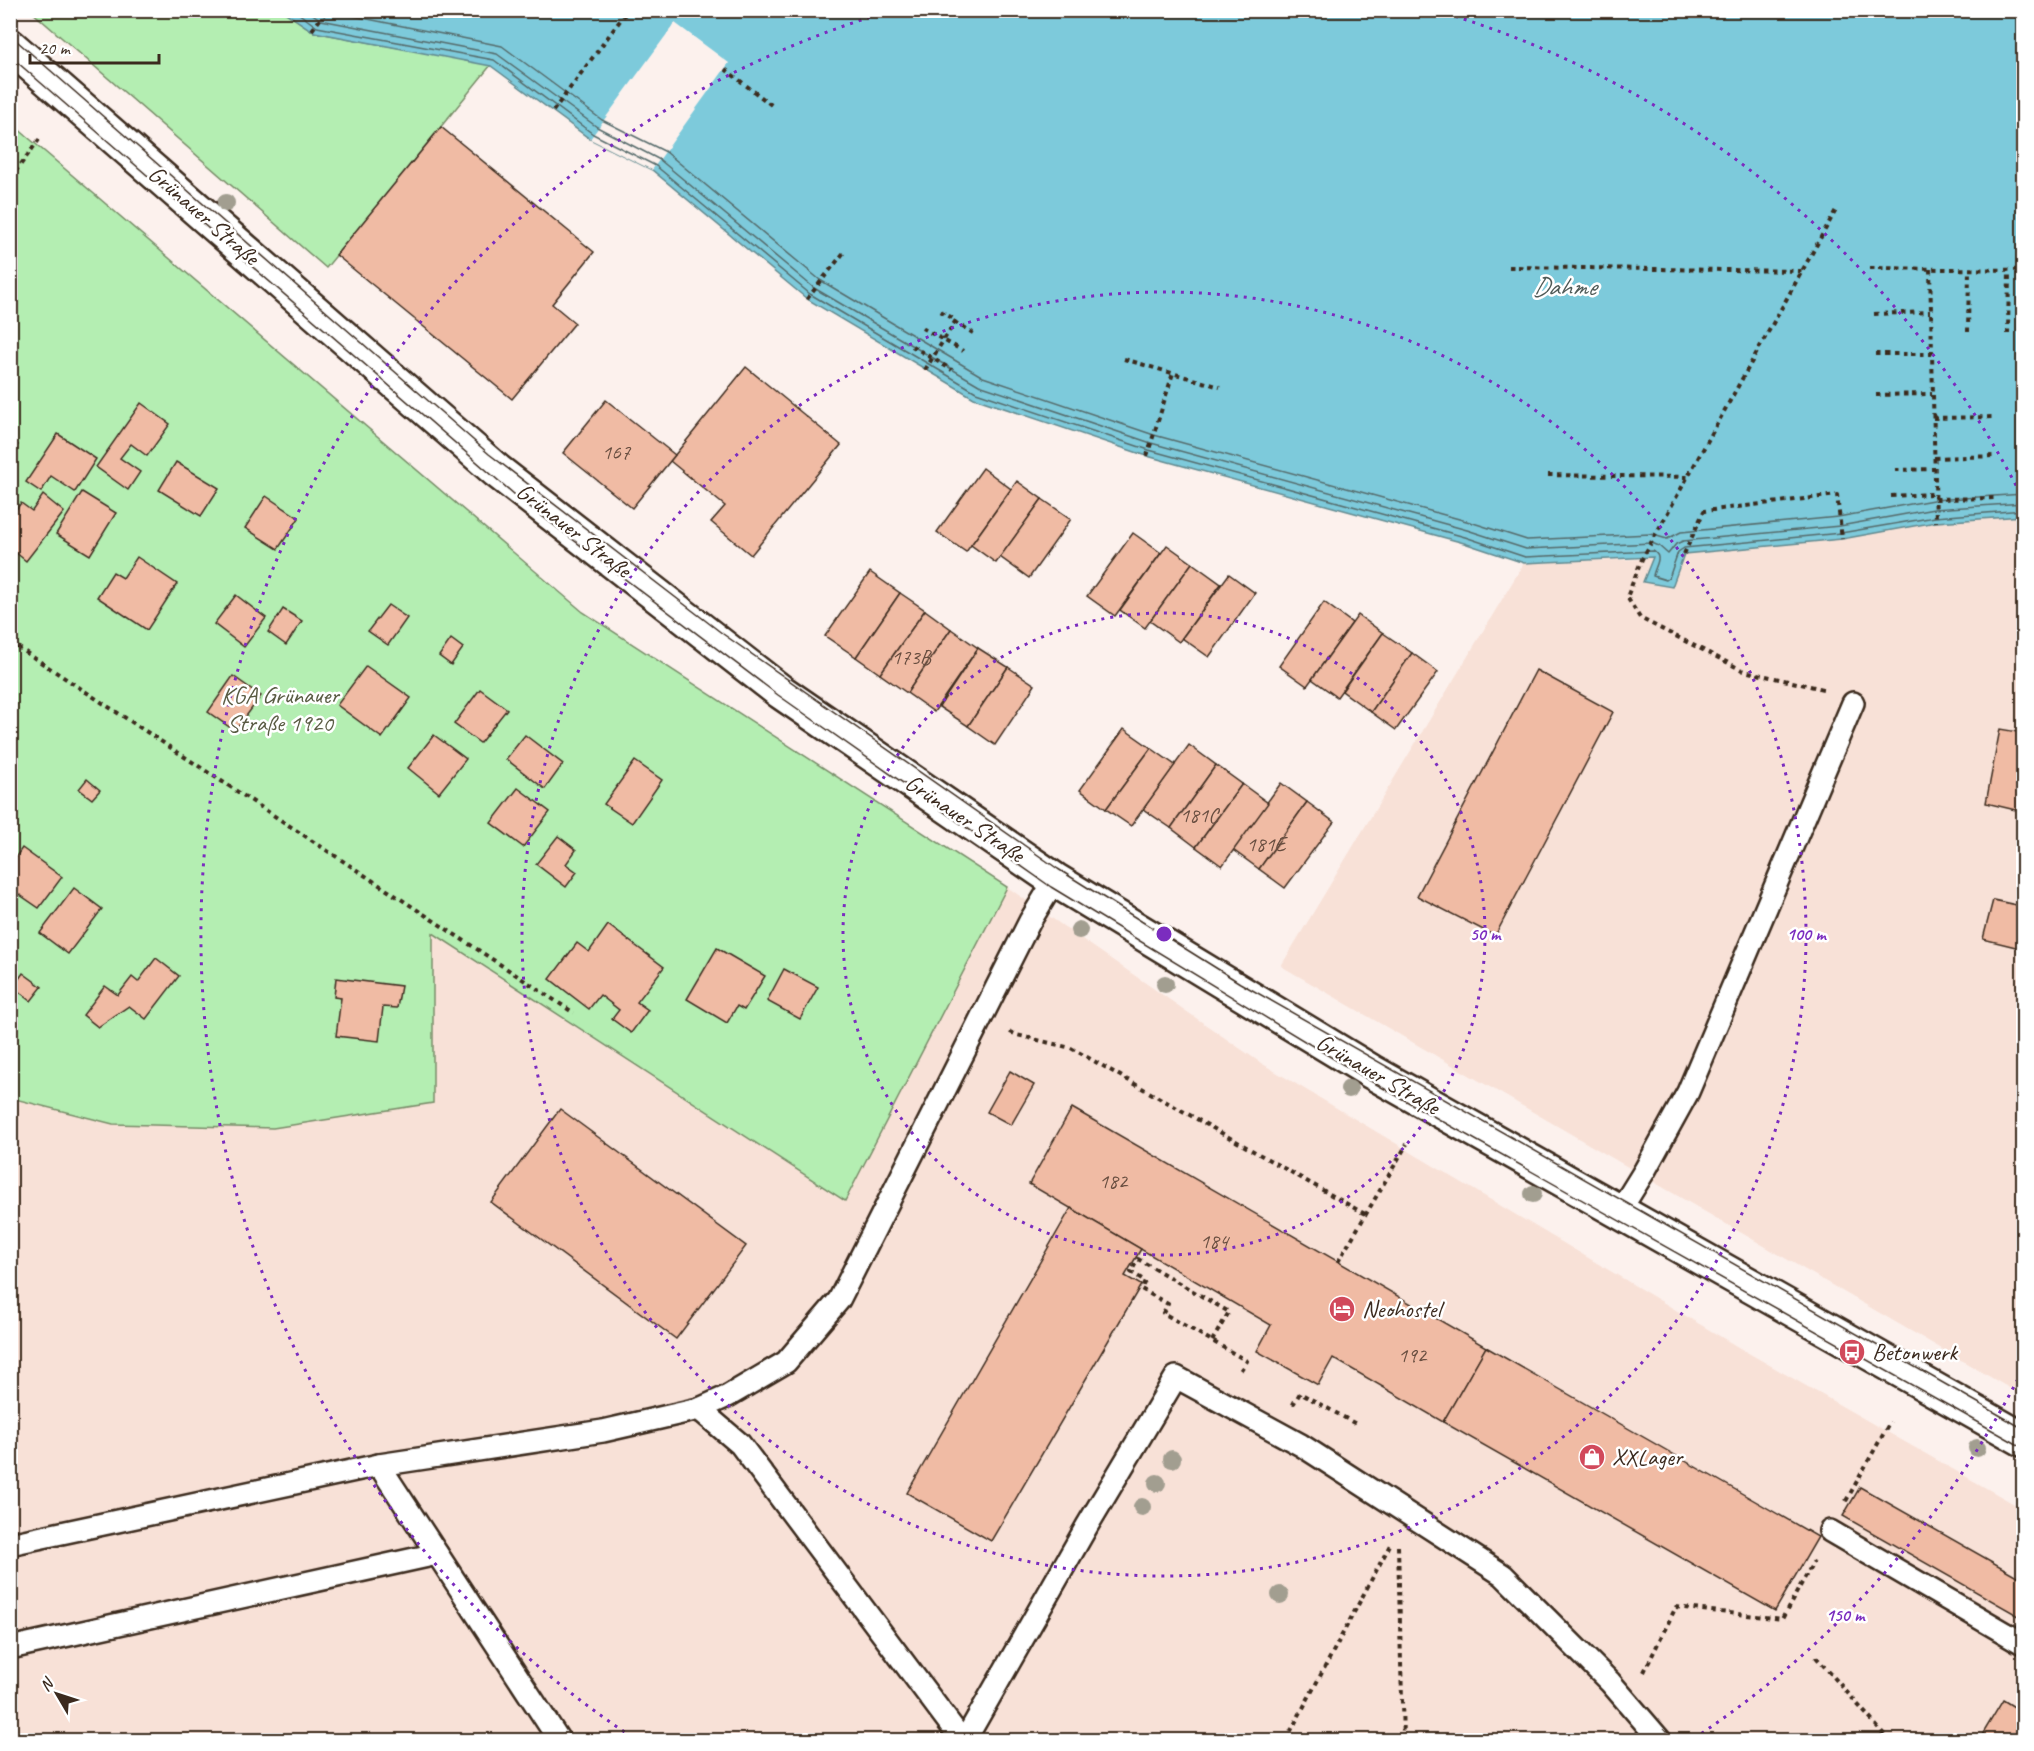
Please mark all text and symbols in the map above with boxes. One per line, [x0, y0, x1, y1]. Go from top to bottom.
scale bar [30, 27, 159, 65]
text: 20 m [39, 37, 72, 59]
street label: Grünauer Straße [142, 159, 267, 273]
water label: Dahme [1533, 270, 1599, 303]
house number: 167 [602, 439, 632, 465]
street label: Grünauer Straße [511, 476, 639, 586]
house number: 173B [891, 644, 933, 670]
park label: KGA Grünauer Straße 1920 [221, 680, 341, 738]
street label: Grünauer Straße [900, 767, 1032, 870]
house number: 181C [1180, 802, 1220, 828]
house number: 181E [1246, 831, 1289, 857]
text: 50 m [1470, 923, 1502, 945]
text: 100 m [1787, 923, 1827, 945]
centre of rings [1154, 924, 1174, 944]
street label: Grünauer Straße [1311, 1027, 1447, 1122]
house number: 182 [1099, 1168, 1129, 1194]
house number: 184 [1200, 1228, 1231, 1254]
hotel icon: Neohostel [1327, 1294, 1357, 1324]
place label: Neohostel [1362, 1294, 1445, 1324]
bus stop icon: Betonwerk [1837, 1337, 1867, 1367]
place label: Betonwerk [1872, 1337, 1959, 1367]
house number: 192 [1398, 1342, 1428, 1368]
shop icon: XXLager [1577, 1442, 1607, 1472]
place label: XXLager [1612, 1442, 1685, 1472]
text: 150 m [1826, 1604, 1866, 1626]
north arrow [27, 1664, 87, 1724]
text: N [35, 1673, 59, 1695]

